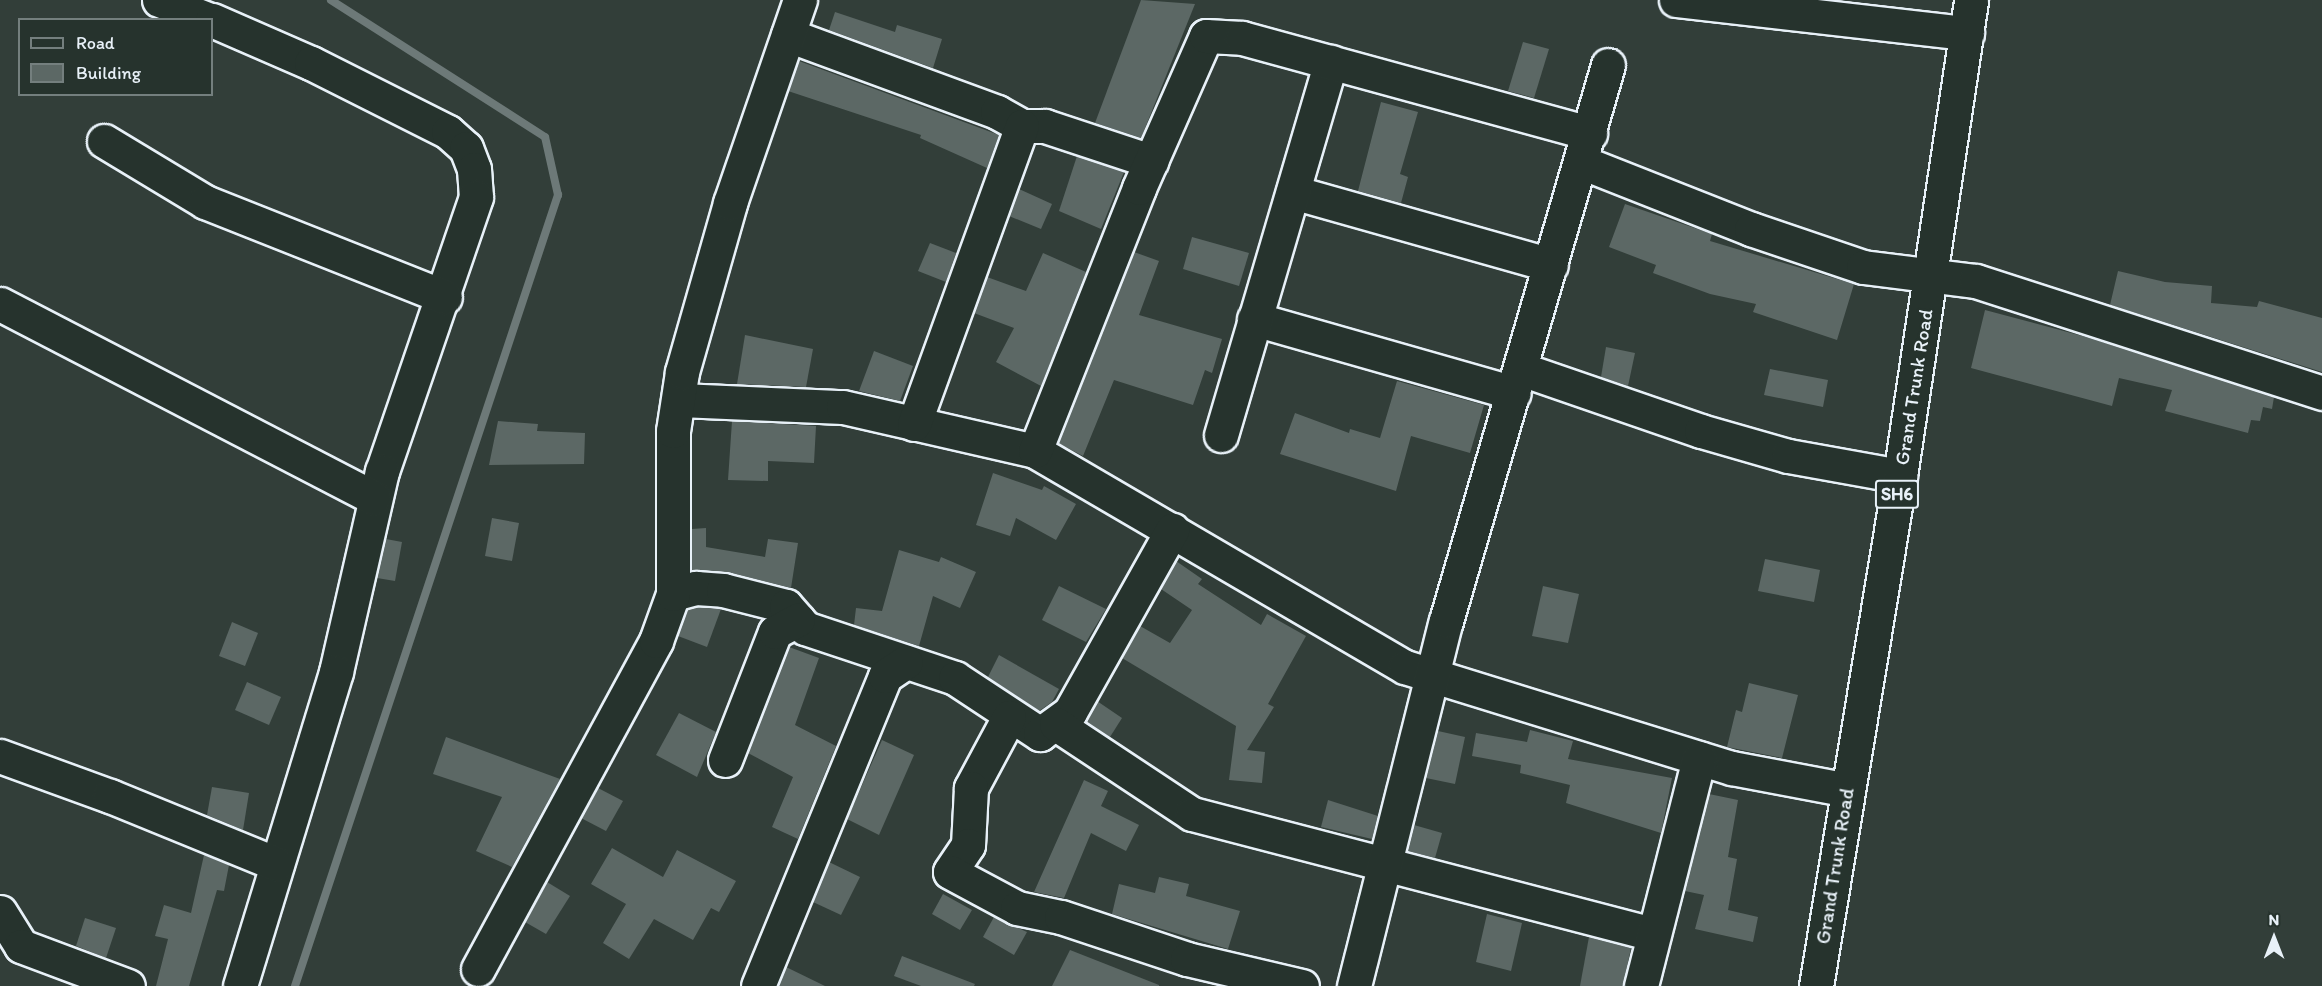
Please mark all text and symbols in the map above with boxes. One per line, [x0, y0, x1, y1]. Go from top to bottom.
legend [18, 18, 213, 96]
text: Road [76, 32, 115, 54]
text: Building [76, 62, 141, 84]
street label: Grand Trunk Road [1890, 308, 1938, 466]
road number: SH6 [1874, 479, 1920, 509]
street label: Grand Trunk Road [1811, 787, 1859, 945]
north arrow [2244, 908, 2304, 968]
text: N [2269, 910, 2279, 929]

